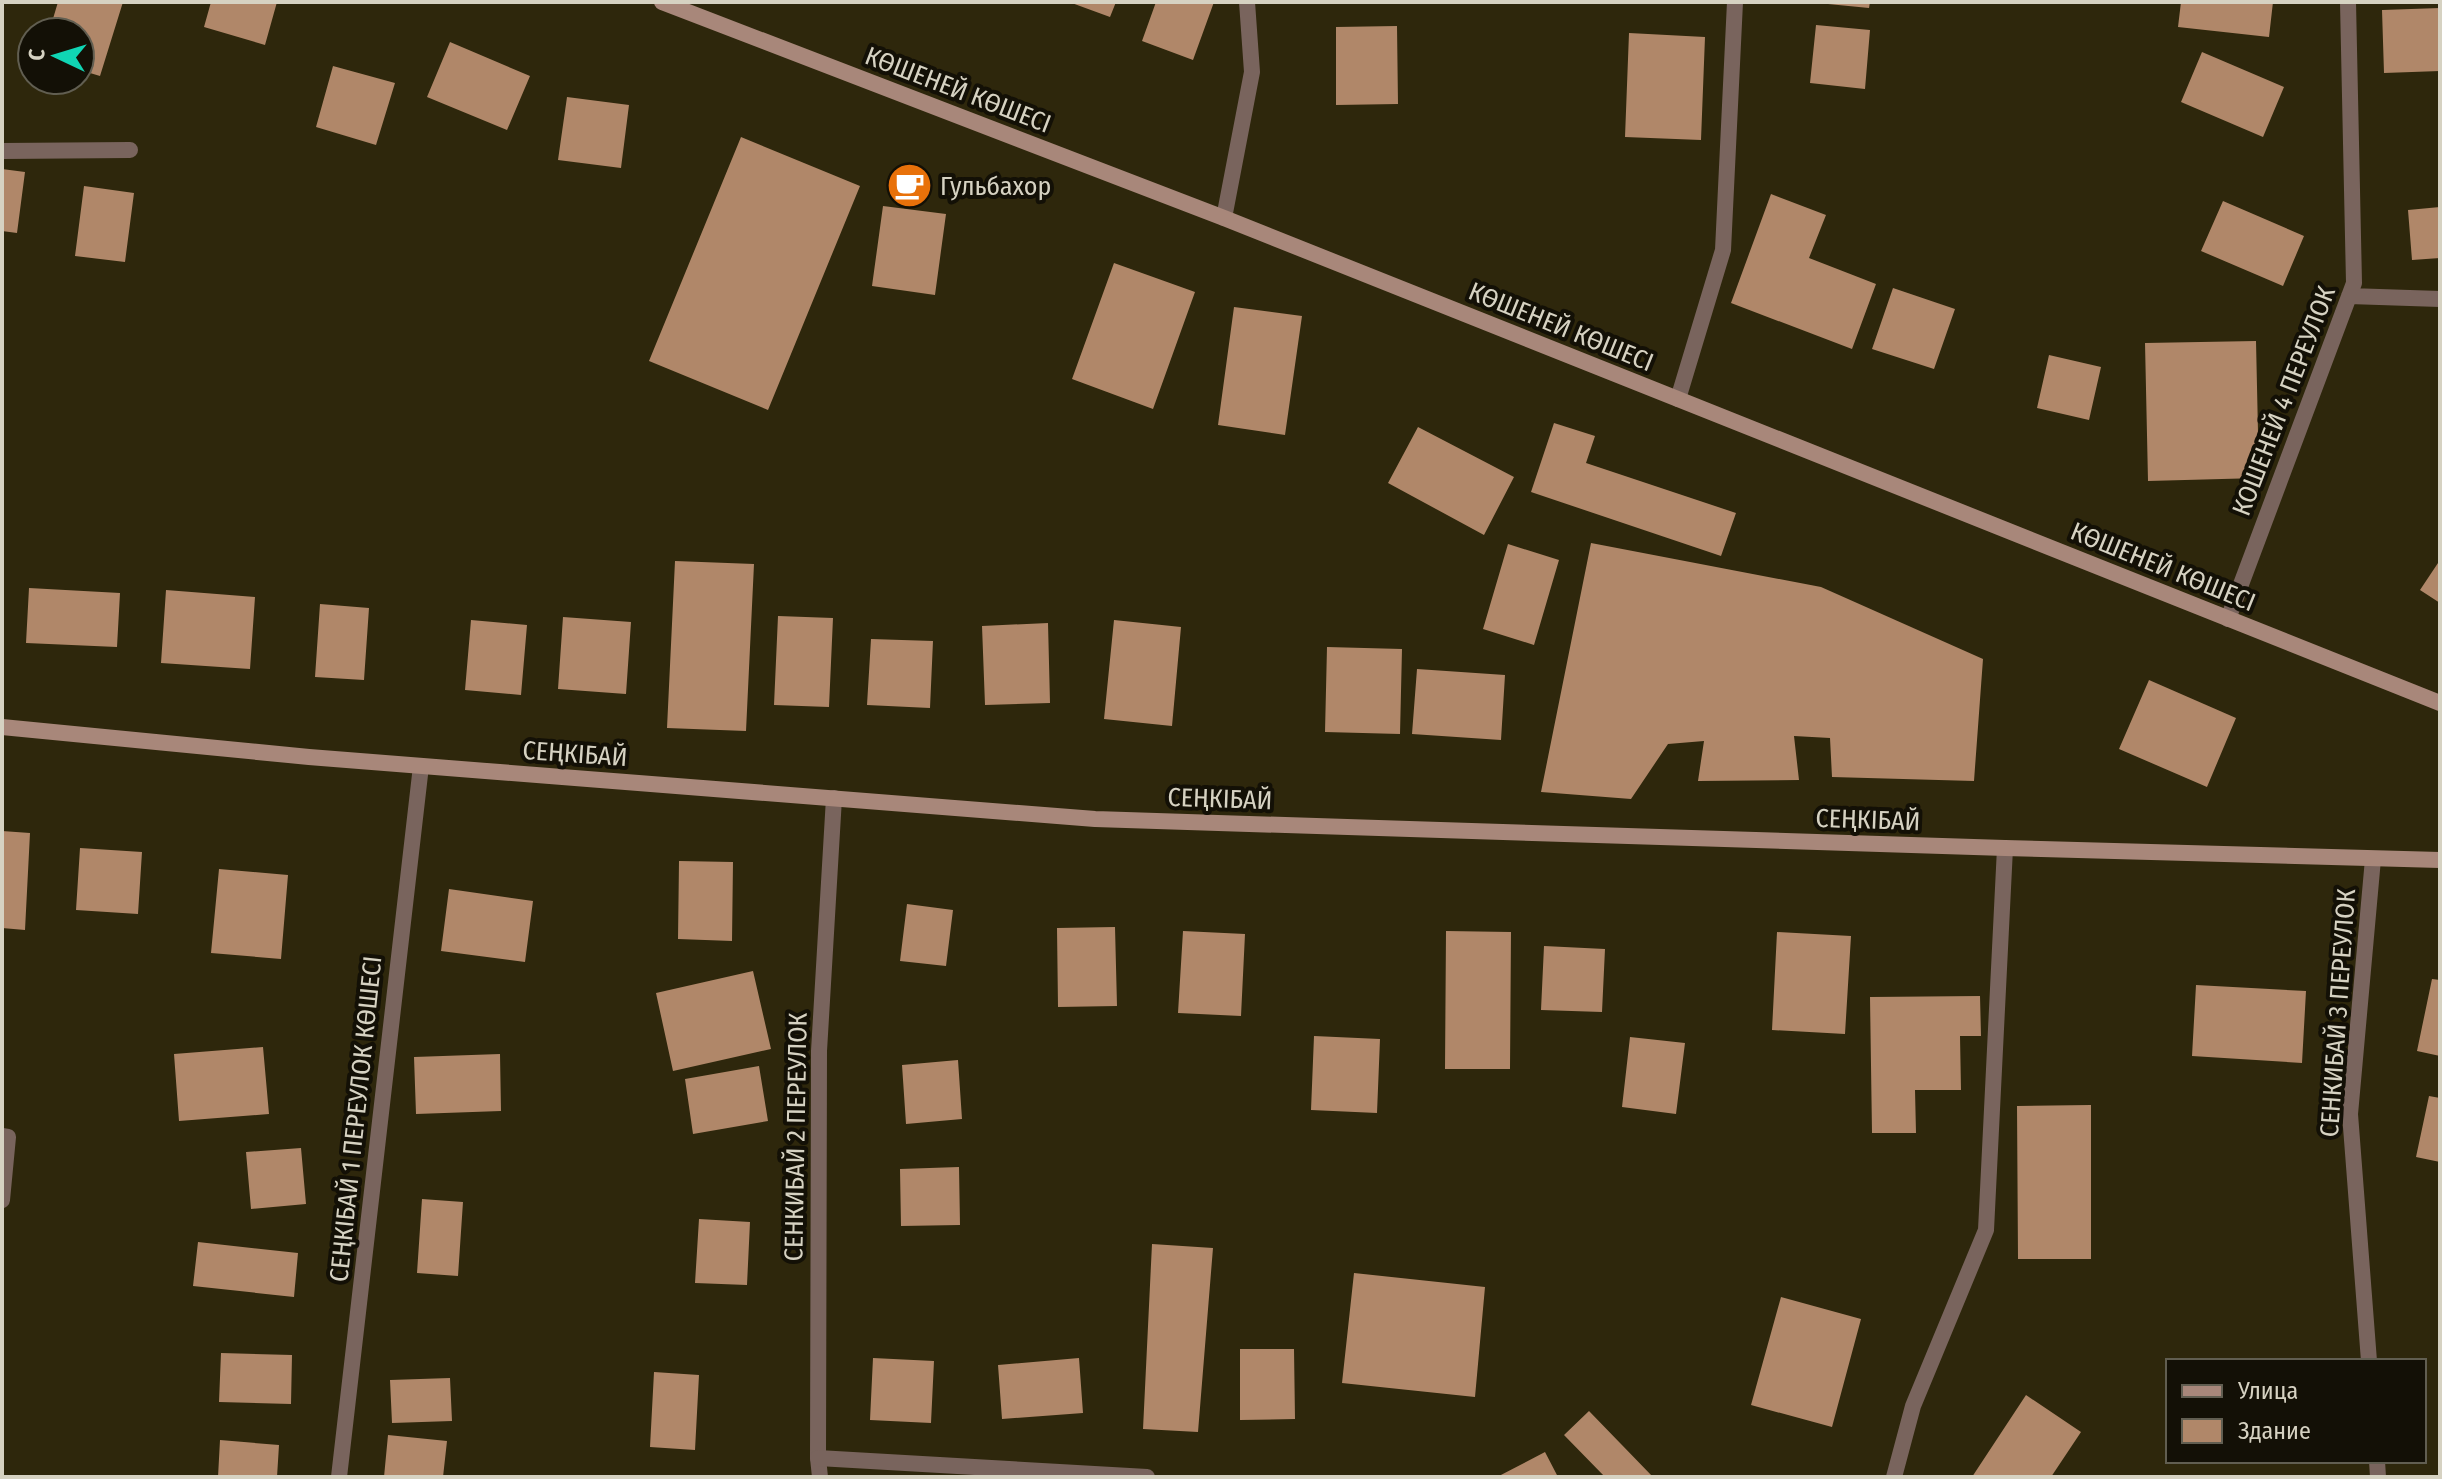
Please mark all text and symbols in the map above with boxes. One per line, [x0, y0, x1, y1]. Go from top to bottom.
north arrow [16, 16, 96, 96]
street label: КӨШЕНЕЙ КӨШЕСІ [861, 40, 1055, 140]
text: С [23, 47, 50, 61]
cafe icon: Гульбахор [885, 162, 933, 210]
place label: Гульбахор [940, 171, 1051, 202]
street label: КӨШЕНЕЙ КӨШЕСІ [1464, 276, 1658, 378]
street label: КОШЕНЕЙ 4 ПЕРЕУЛОК [2226, 282, 2342, 520]
street label: КӨШЕНЕЙ КӨШЕСІ [2066, 516, 2260, 618]
street label: СЕҢКІБАЙ [522, 735, 628, 773]
street label: СЕҢКІБАЙ [1167, 782, 1273, 816]
street label: СЕҢКІБАЙ [1815, 803, 1921, 837]
street label: СЕНКИБАЙ 3 ПЕРЕУЛОК [2314, 888, 2362, 1138]
street label: СЕҢКІБАЙ 1 ПЕРЕУЛОК КӨШЕСІ [323, 954, 389, 1284]
street label: СЕНКИБАЙ 2 ПЕРЕУЛОК [778, 1012, 814, 1262]
legend [2166, 1359, 2426, 1463]
text: Улица [2237, 1377, 2298, 1405]
text: Здание [2238, 1417, 2311, 1445]

